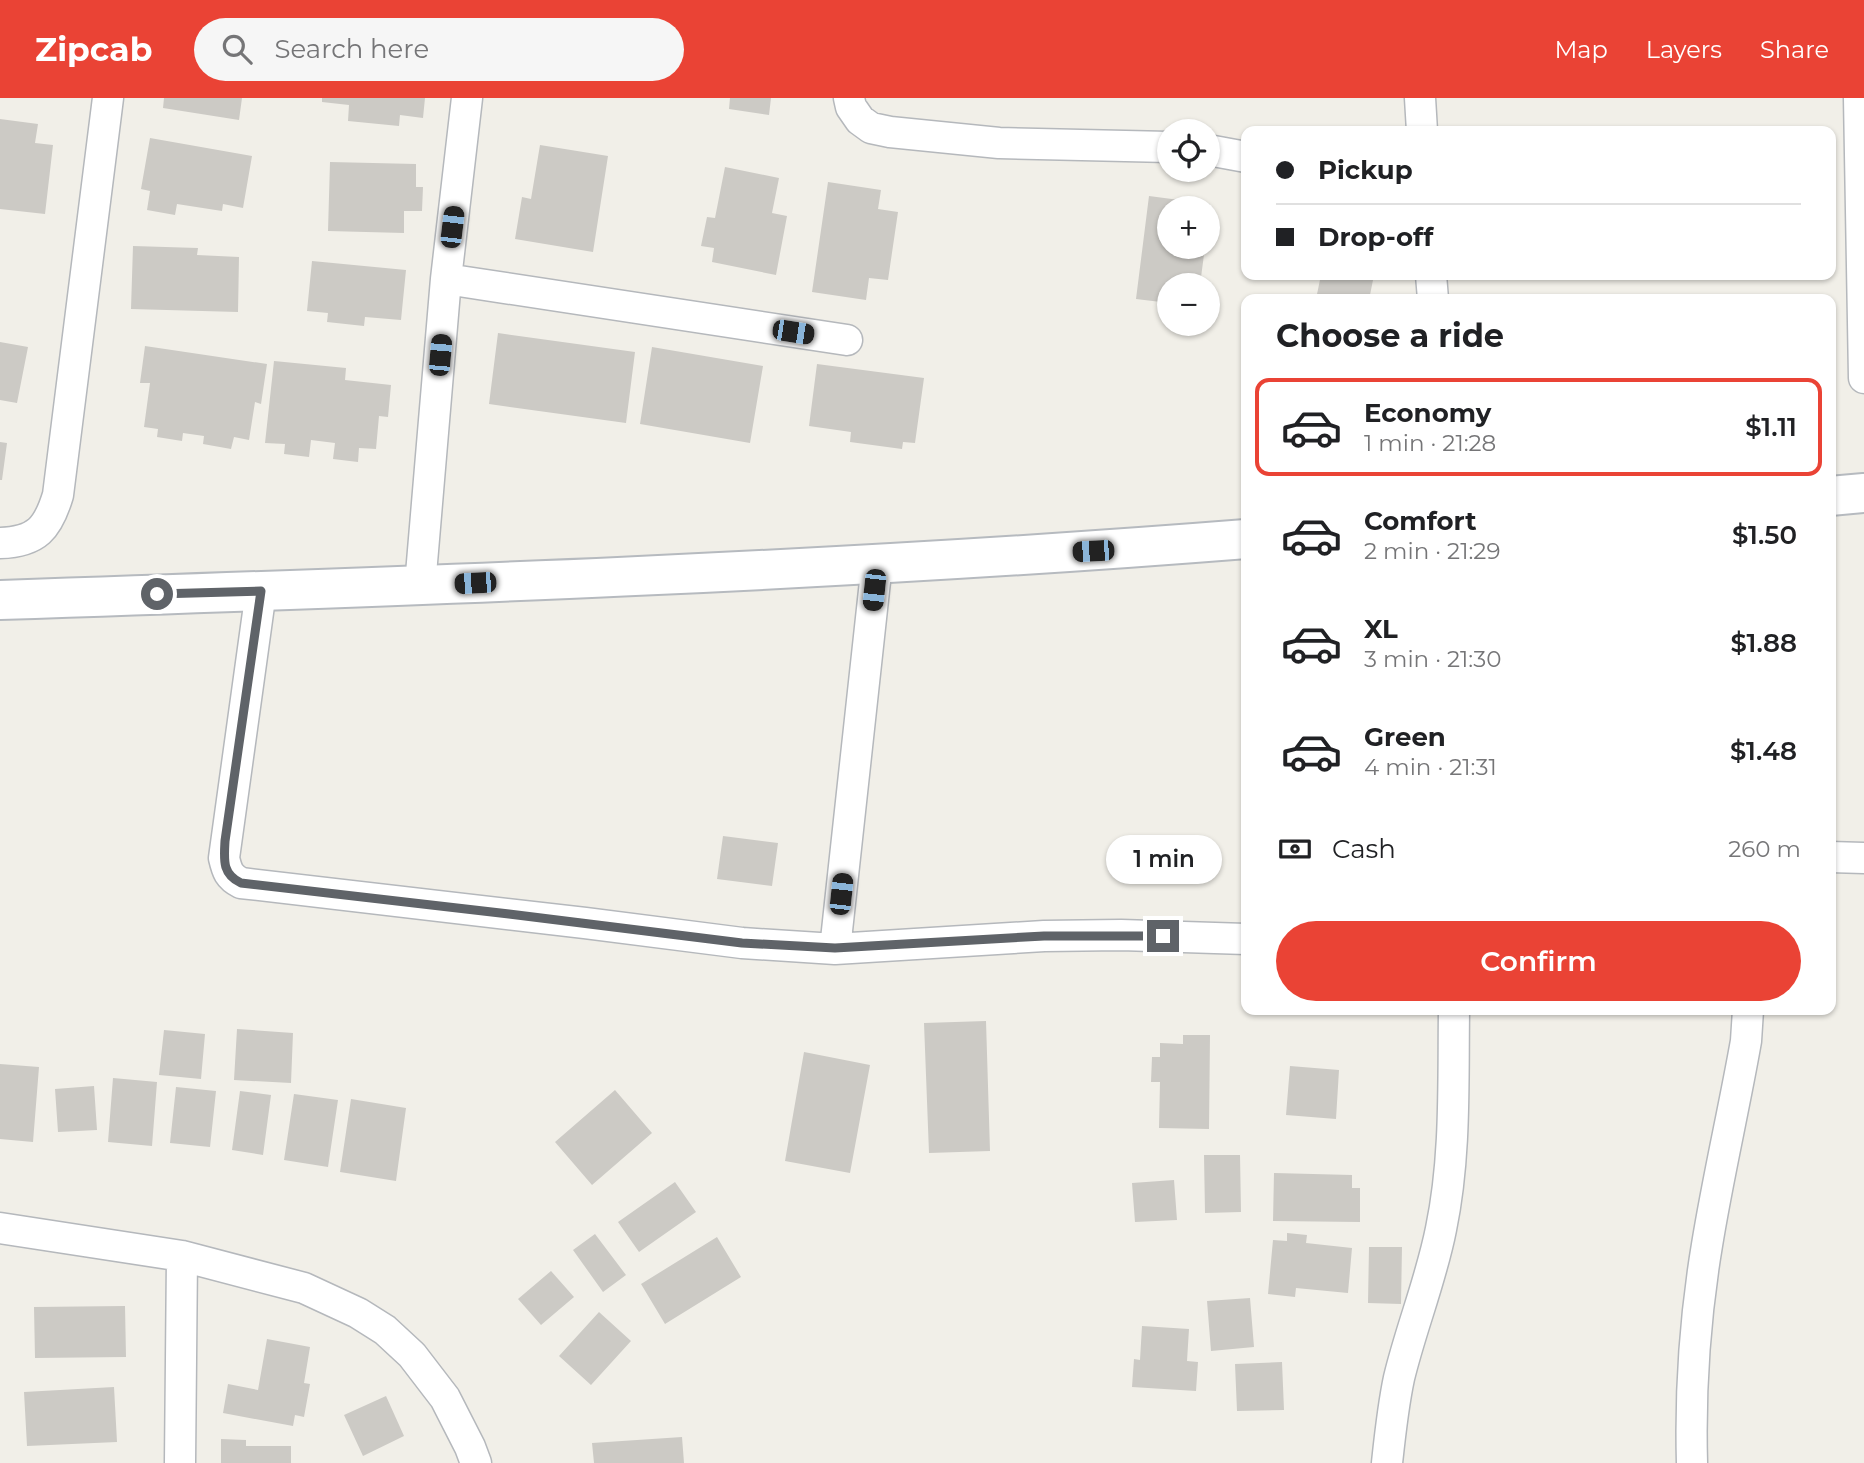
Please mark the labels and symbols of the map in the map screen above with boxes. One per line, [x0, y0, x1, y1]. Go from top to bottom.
car [440, 205, 465, 249]
car [771, 318, 816, 346]
car [428, 333, 453, 377]
car [1072, 539, 1115, 563]
car [862, 568, 887, 612]
car [454, 571, 497, 595]
route start [141, 578, 173, 610]
callout: 1 min [1105, 834, 1221, 884]
car [829, 872, 854, 916]
route end [1147, 920, 1179, 952]

